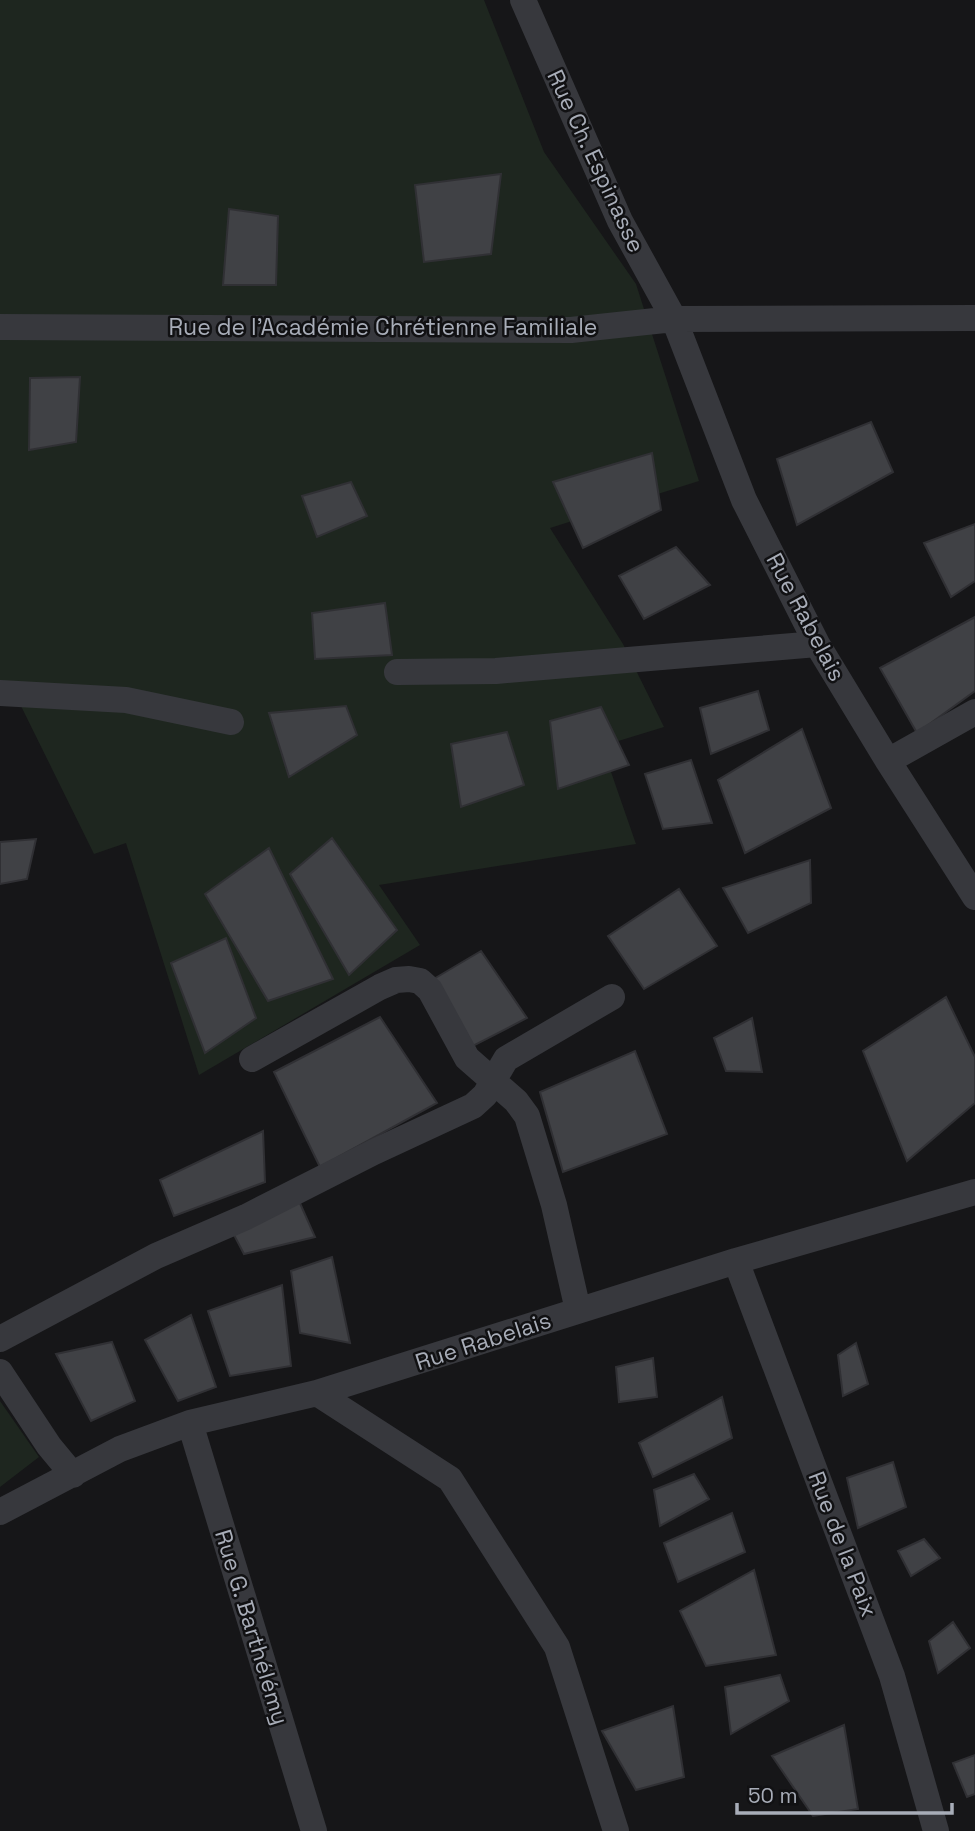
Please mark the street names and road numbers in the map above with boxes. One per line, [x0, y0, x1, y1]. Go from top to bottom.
street label: Rue Ch. Espinasse [540, 65, 652, 257]
street label: Rue de l'Académie Chrétienne Familiale [169, 312, 597, 342]
street label: Rue Rabelais [760, 548, 852, 686]
street label: Rue Rabelais [411, 1305, 555, 1377]
street label: Rue de la Paix [802, 1467, 884, 1621]
street label: Rue G. Barthélémy [208, 1526, 296, 1728]

